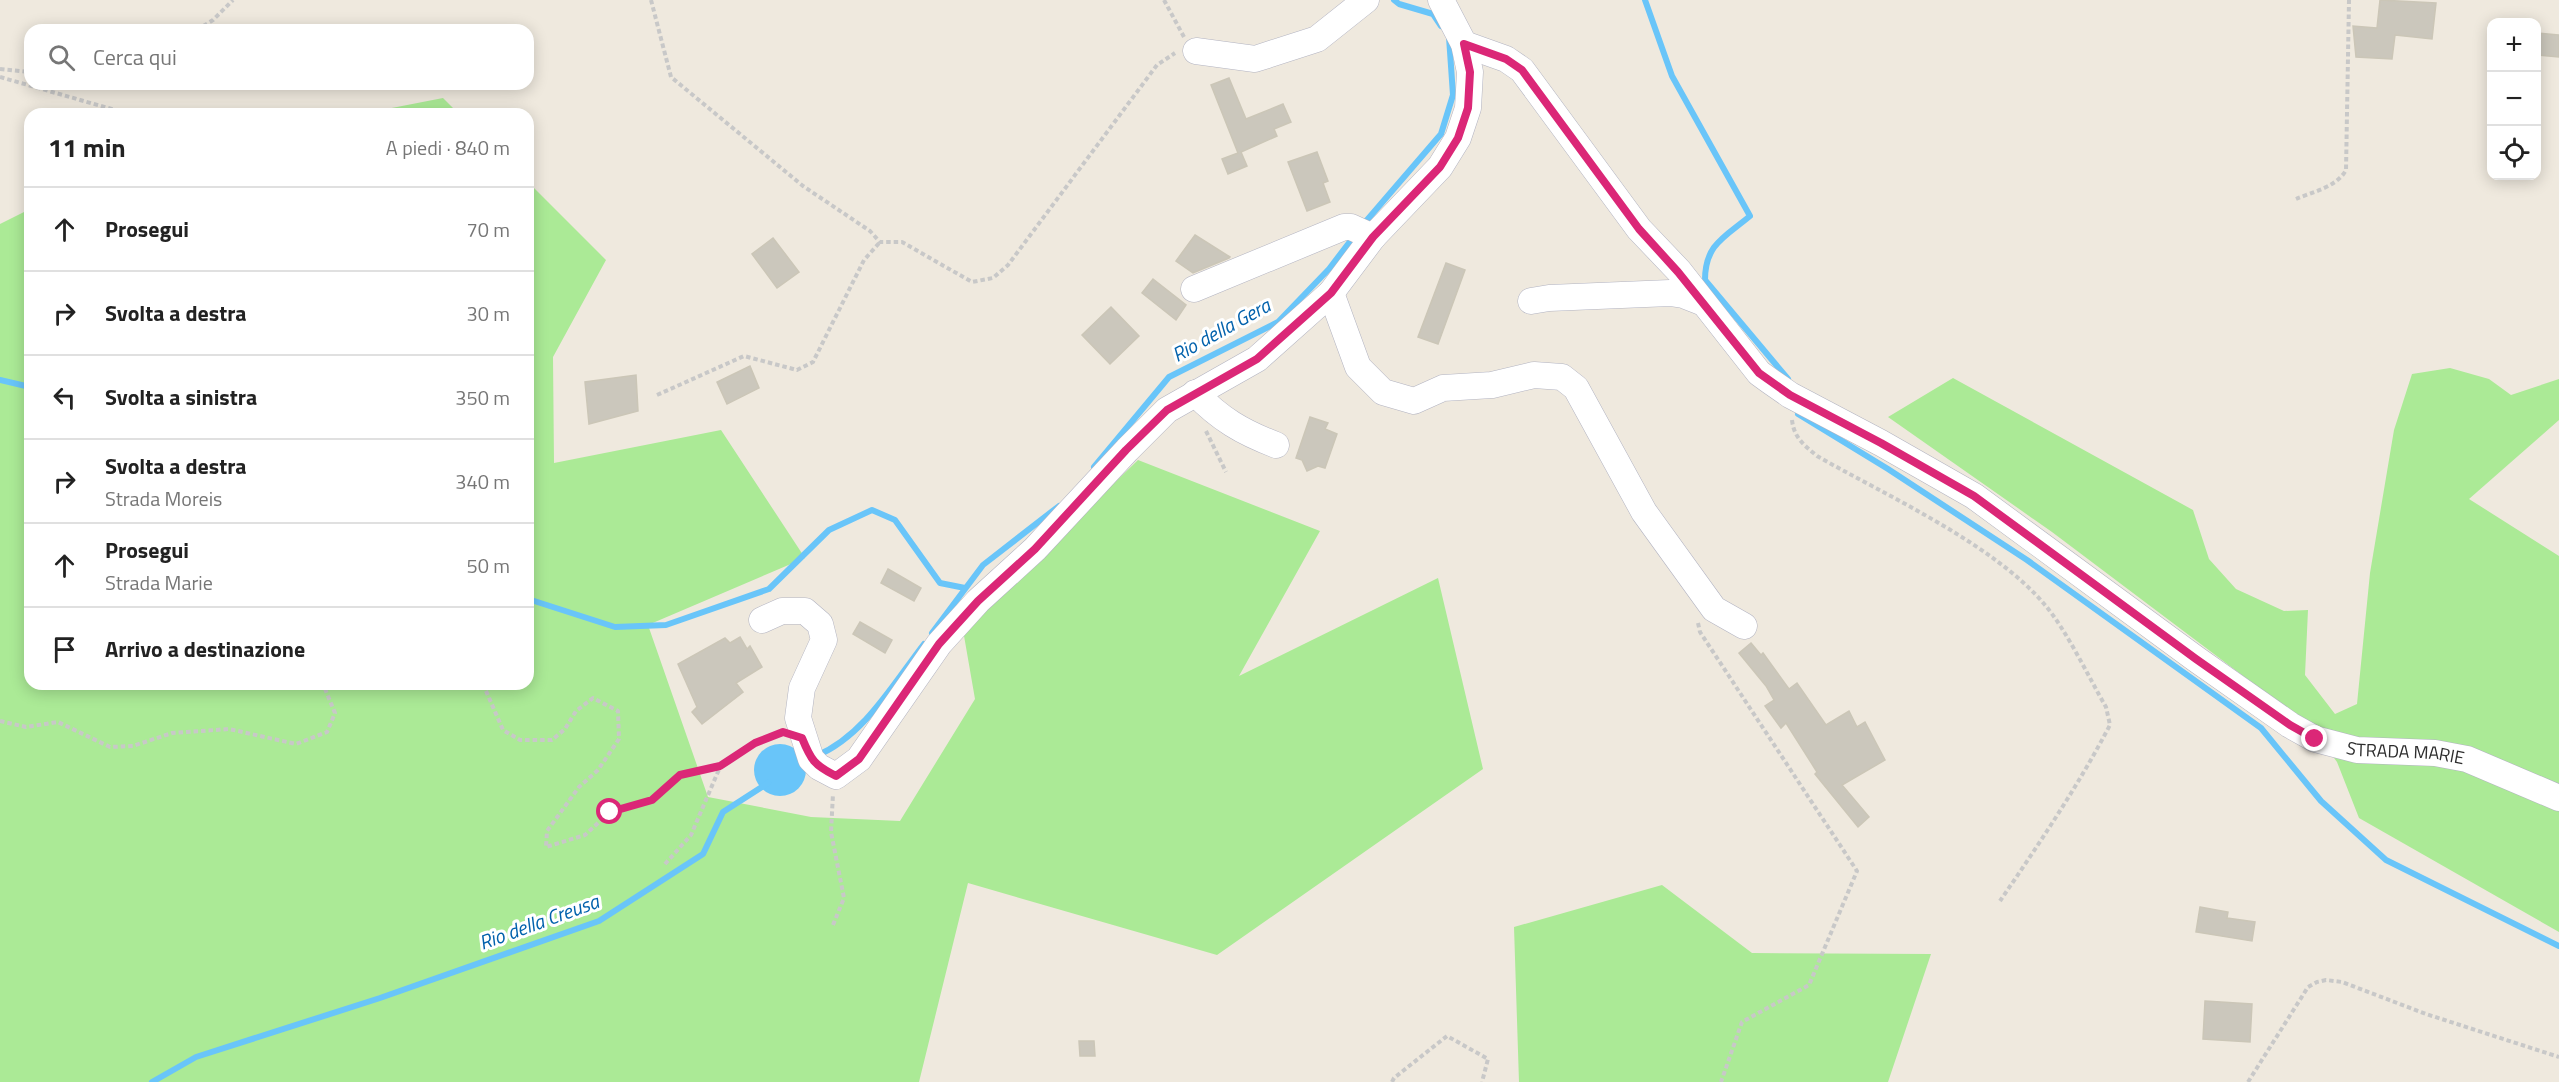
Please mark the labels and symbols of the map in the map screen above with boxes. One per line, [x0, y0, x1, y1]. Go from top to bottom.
water label: Rio della Gera [1166, 289, 1277, 369]
route end [2301, 725, 2327, 751]
street label: STRADA MARIE [2344, 734, 2467, 771]
route start [596, 798, 622, 824]
water label: Rio della Creusa [474, 885, 604, 958]

